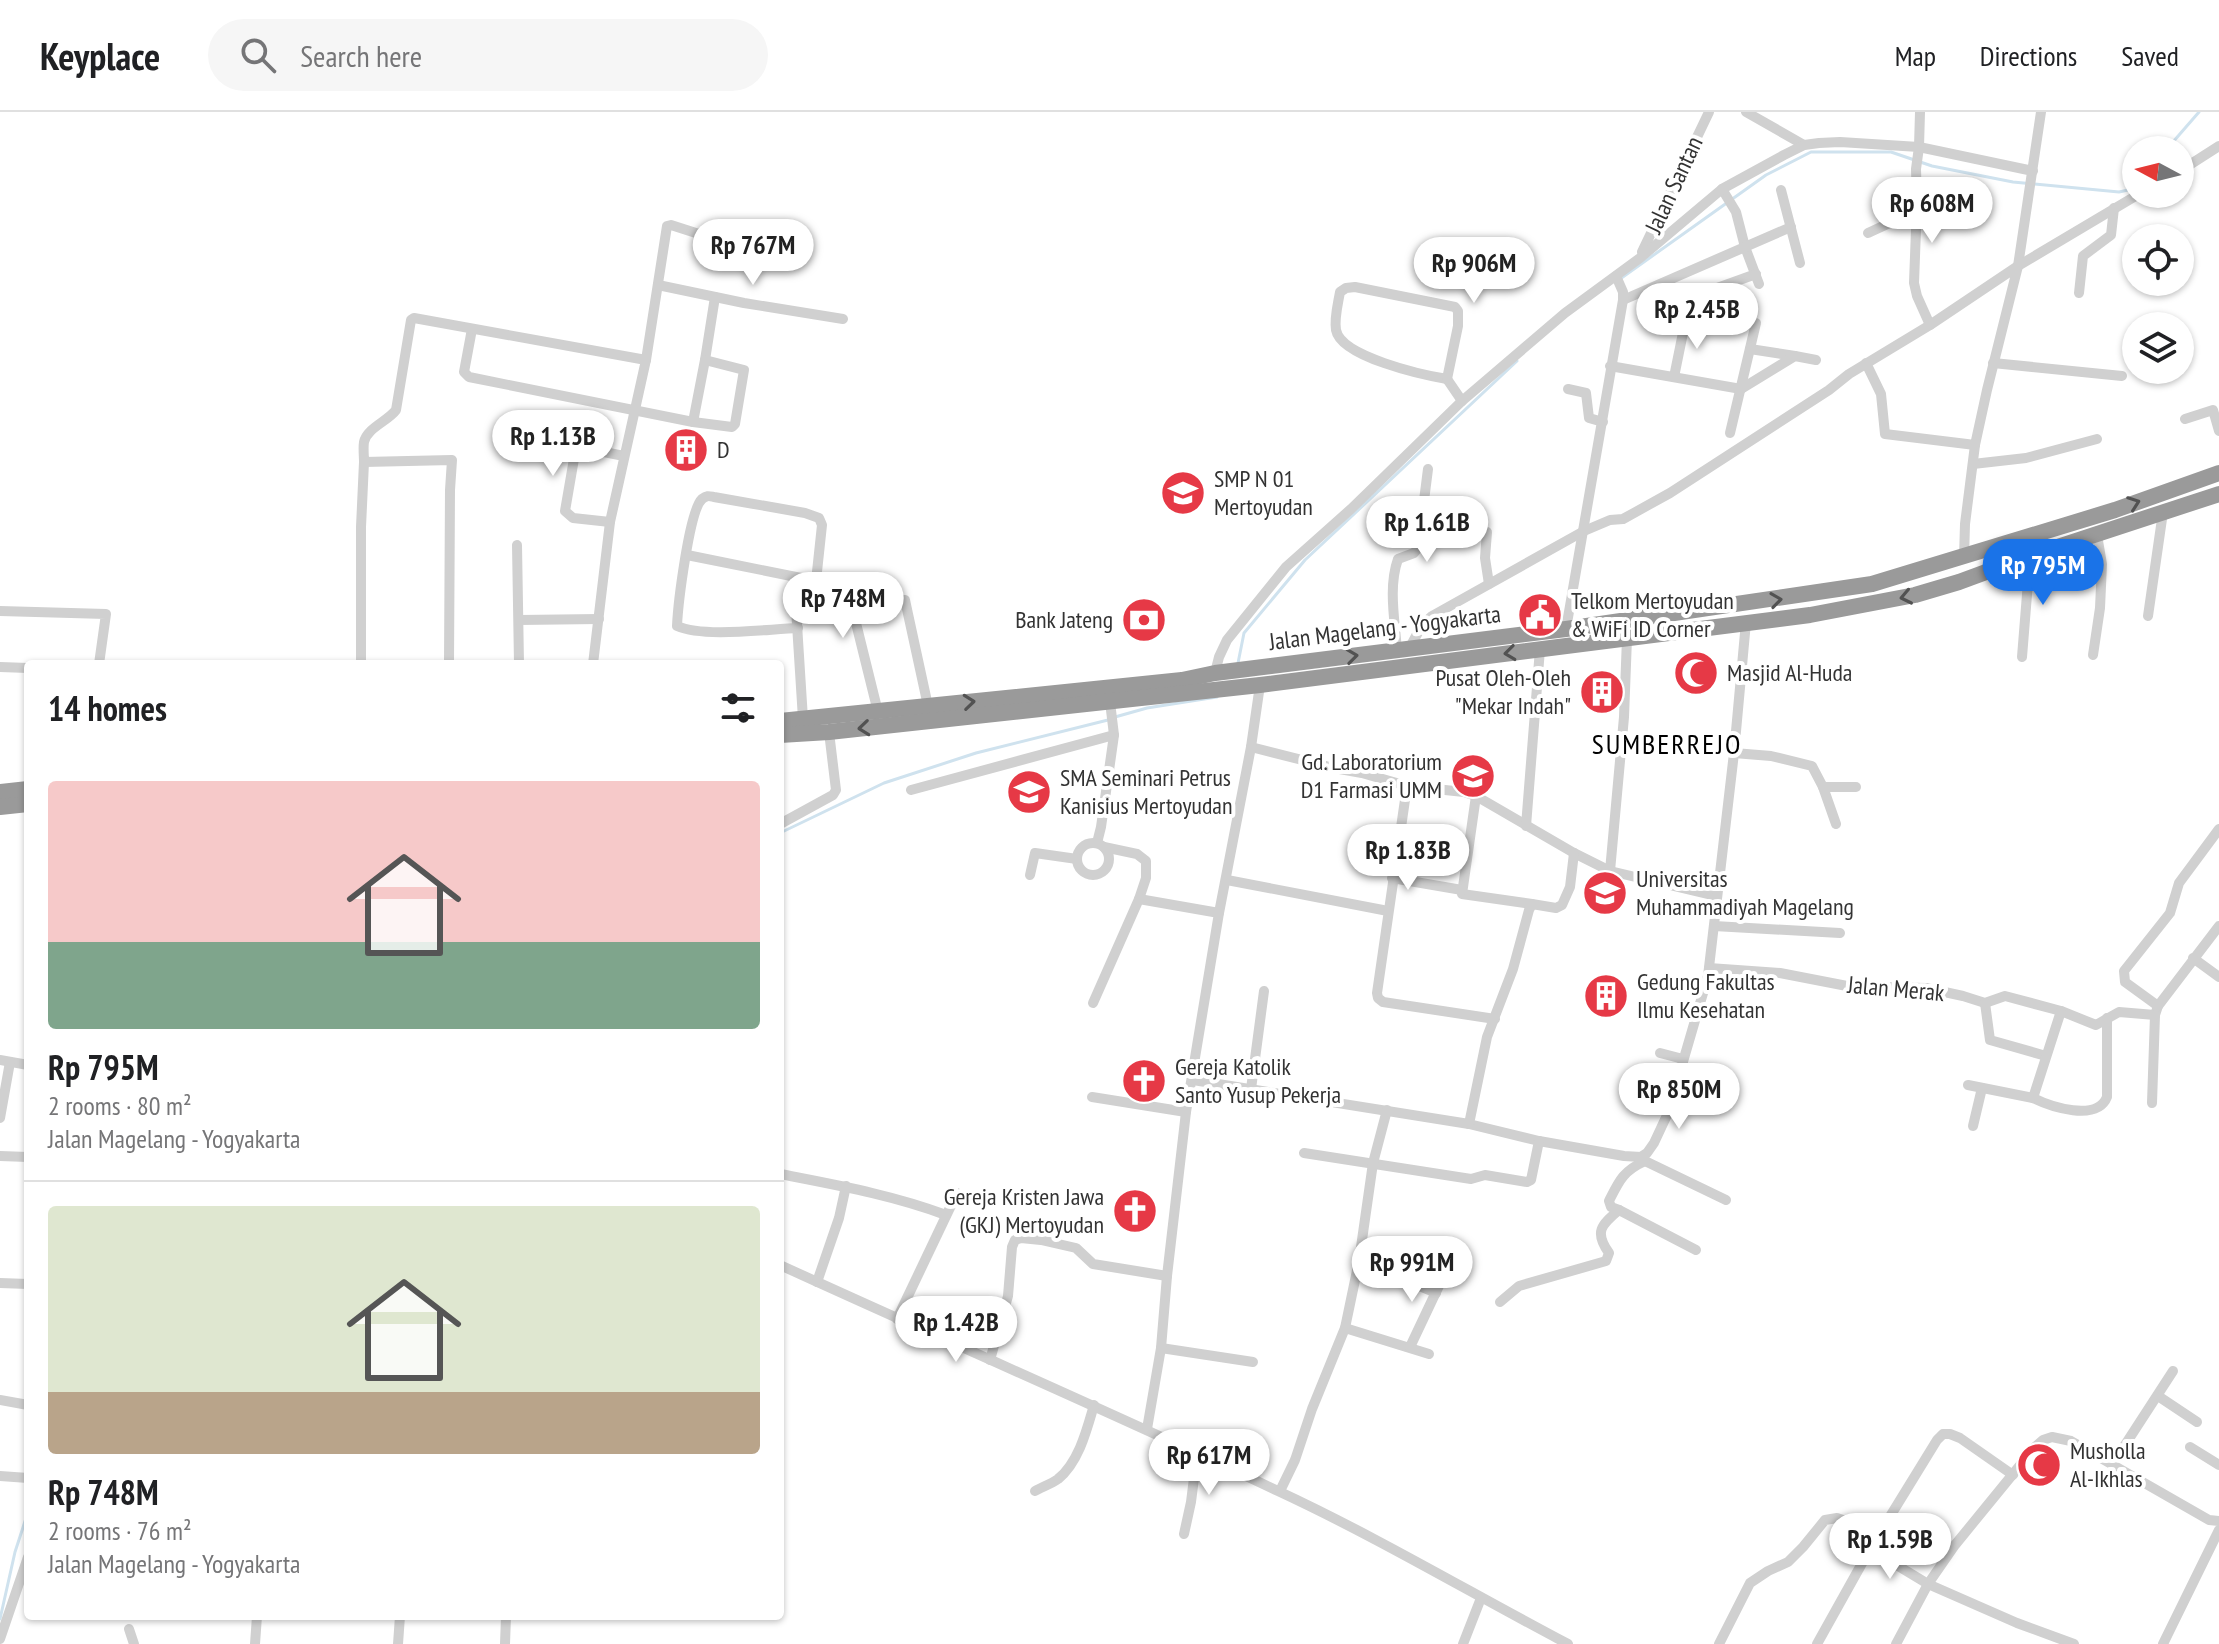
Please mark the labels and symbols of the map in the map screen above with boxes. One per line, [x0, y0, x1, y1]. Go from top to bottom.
street label: Jalan Santan [1637, 131, 1709, 239]
north arrow [2122, 136, 2194, 208]
pin: Rp 608M [1858, 177, 2006, 245]
pin: Rp 767M [679, 219, 827, 287]
pin: Rp 906M [1400, 237, 1548, 305]
pin: Rp 2.45B [1614, 283, 1780, 351]
pin: Rp 1.13B [470, 410, 636, 478]
building icon: D [662, 426, 710, 474]
place label: D [717, 434, 730, 465]
place label: SMP N 01 Mertoyudan [1214, 463, 1313, 522]
school or university icon: SMP N 01 Mertoyudan [1159, 469, 1207, 517]
pin: Rp 1.61B [1344, 496, 1510, 564]
one-way arrow [2127, 497, 2141, 513]
pin: Rp 795M [1969, 539, 2117, 607]
pin: Rp 748M [769, 572, 917, 640]
place label: Telkom Mertoyudan & WiFi ID Corner [1571, 585, 1734, 644]
one-way arrow [1900, 588, 1913, 605]
public building icon: Telkom Mertoyudan & WiFi ID Corner [1516, 591, 1564, 639]
one-way arrow [1769, 592, 1783, 609]
bank icon: Bank Jateng [1120, 596, 1168, 644]
street label: Jalan Magelang - Yogyakarta [1266, 598, 1502, 657]
place label: Bank Jateng [1015, 604, 1113, 635]
one-way arrow [1503, 644, 1517, 661]
one-way arrow [1346, 648, 1359, 665]
mosque icon: Masjid Al-Huda [1672, 649, 1720, 697]
place label: Masjid Al-Huda [1727, 657, 1852, 688]
place label: Pusat Oleh-Oleh "Mekar Indah" [1436, 662, 1571, 721]
building icon: Pusat Oleh-Oleh "Mekar Indah" [1578, 668, 1626, 716]
one-way arrow [963, 693, 976, 710]
one-way arrow [857, 720, 870, 737]
district label: SUMBERREJO [1592, 725, 1742, 762]
place label: Gd. Laboratorium D1 Farmasi UMM [1301, 746, 1442, 805]
school or university icon: Gd. Laboratorium D1 Farmasi UMM [1449, 752, 1497, 800]
place label: SMA Seminari Petrus Kanisius Mertoyudan [1060, 762, 1232, 821]
school or university icon: SMA Seminari Petrus Kanisius Mertoyudan [1005, 768, 1053, 816]
pin: Rp 1.83B [1325, 824, 1491, 892]
place label: Universitas Muhammadiyah Magelang [1636, 863, 1854, 922]
school or university icon: Universitas Muhammadiyah Magelang [1581, 869, 1629, 917]
place label: Gedung Fakultas Ilmu Kesehatan [1637, 966, 1775, 1025]
street label: Jalan Merak [1845, 969, 1946, 1008]
building icon: Gedung Fakultas Ilmu Kesehatan [1582, 972, 1630, 1020]
place label: Gereja Katolik Santo Yusup Pekerja [1175, 1051, 1341, 1110]
church icon: Gereja Katolik Santo Yusup Pekerja [1120, 1057, 1168, 1105]
pin: Rp 850M [1605, 1063, 1753, 1131]
place label: Gereja Kristen Jawa (GKJ) Mertoyudan [944, 1181, 1104, 1240]
church icon: Gereja Kristen Jawa (GKJ) Mertoyudan [1111, 1187, 1159, 1235]
pin: Rp 991M [1338, 1236, 1486, 1304]
pin: Rp 1.42B [873, 1296, 1039, 1364]
pin: Rp 617M [1135, 1429, 1283, 1497]
place label: Musholla Al-Ikhlas [2070, 1435, 2146, 1494]
mosque icon: Musholla Al-Ikhlas [2015, 1441, 2063, 1489]
pin: Rp 1.59B [1807, 1513, 1973, 1581]

